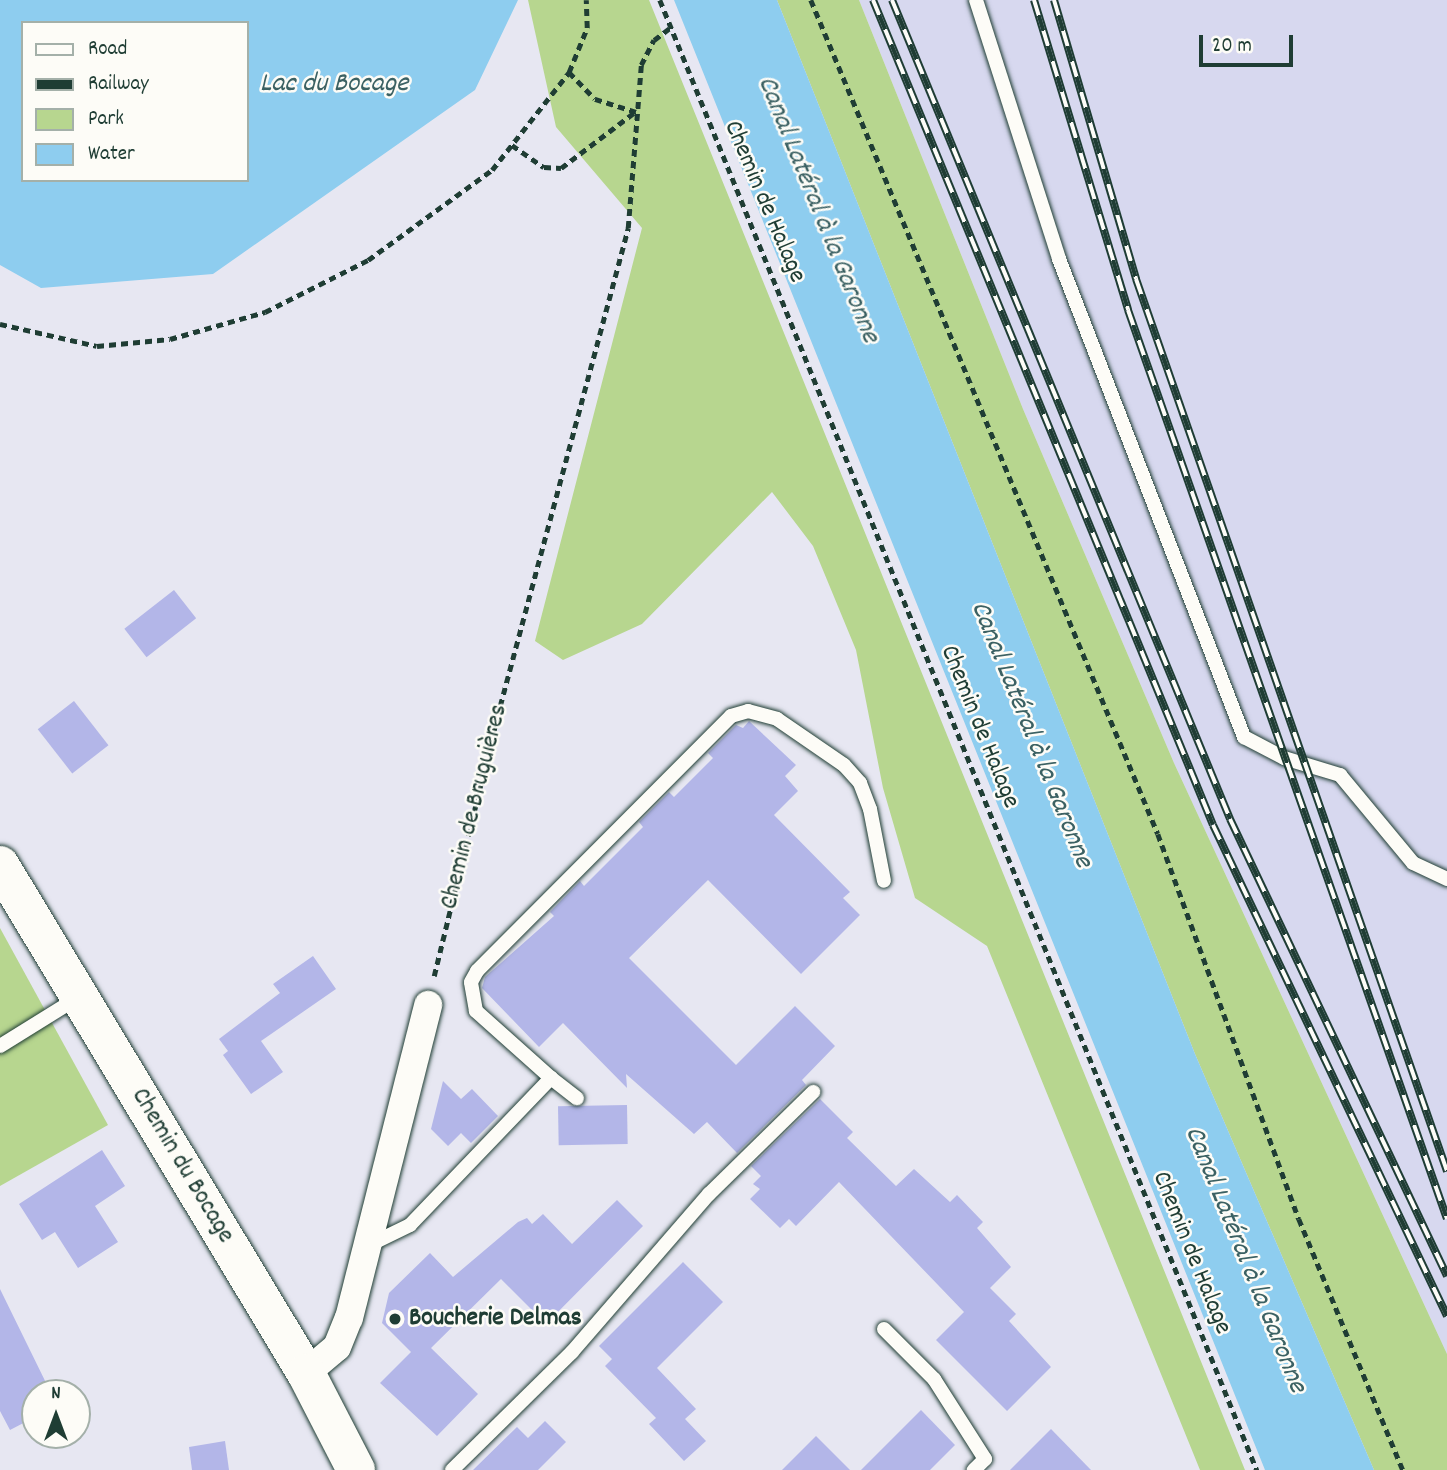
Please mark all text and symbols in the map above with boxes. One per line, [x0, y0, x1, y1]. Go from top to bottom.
legend [21, 21, 248, 182]
scale bar [1202, 21, 1296, 65]
text: 20 m [1212, 32, 1252, 62]
text: Road [88, 35, 127, 65]
water label: Lac du Bocage [260, 68, 408, 102]
text: Railway [88, 70, 149, 100]
water label: Canal Latéral à la Garonne [748, 72, 886, 348]
text: Park [88, 105, 124, 135]
street label: Chemin de Halage [716, 116, 812, 288]
text: Water [88, 140, 135, 170]
water label: Canal Latéral à la Garonne [961, 597, 1099, 873]
street label: Chemin de Halage [932, 641, 1026, 813]
street label: Chemin de Bruguières [434, 701, 516, 913]
street label: Chemin du Bocage [123, 1083, 241, 1249]
water label: Canal Latéral à la Garonne [1175, 1122, 1313, 1398]
street label: Chemin de Halage [1144, 1167, 1238, 1339]
place label: Boucherie Delmas [409, 1303, 582, 1335]
marker: Boucherie Delmas [387, 1311, 403, 1327]
north arrow [21, 1379, 91, 1449]
text: N [51, 1381, 61, 1408]

